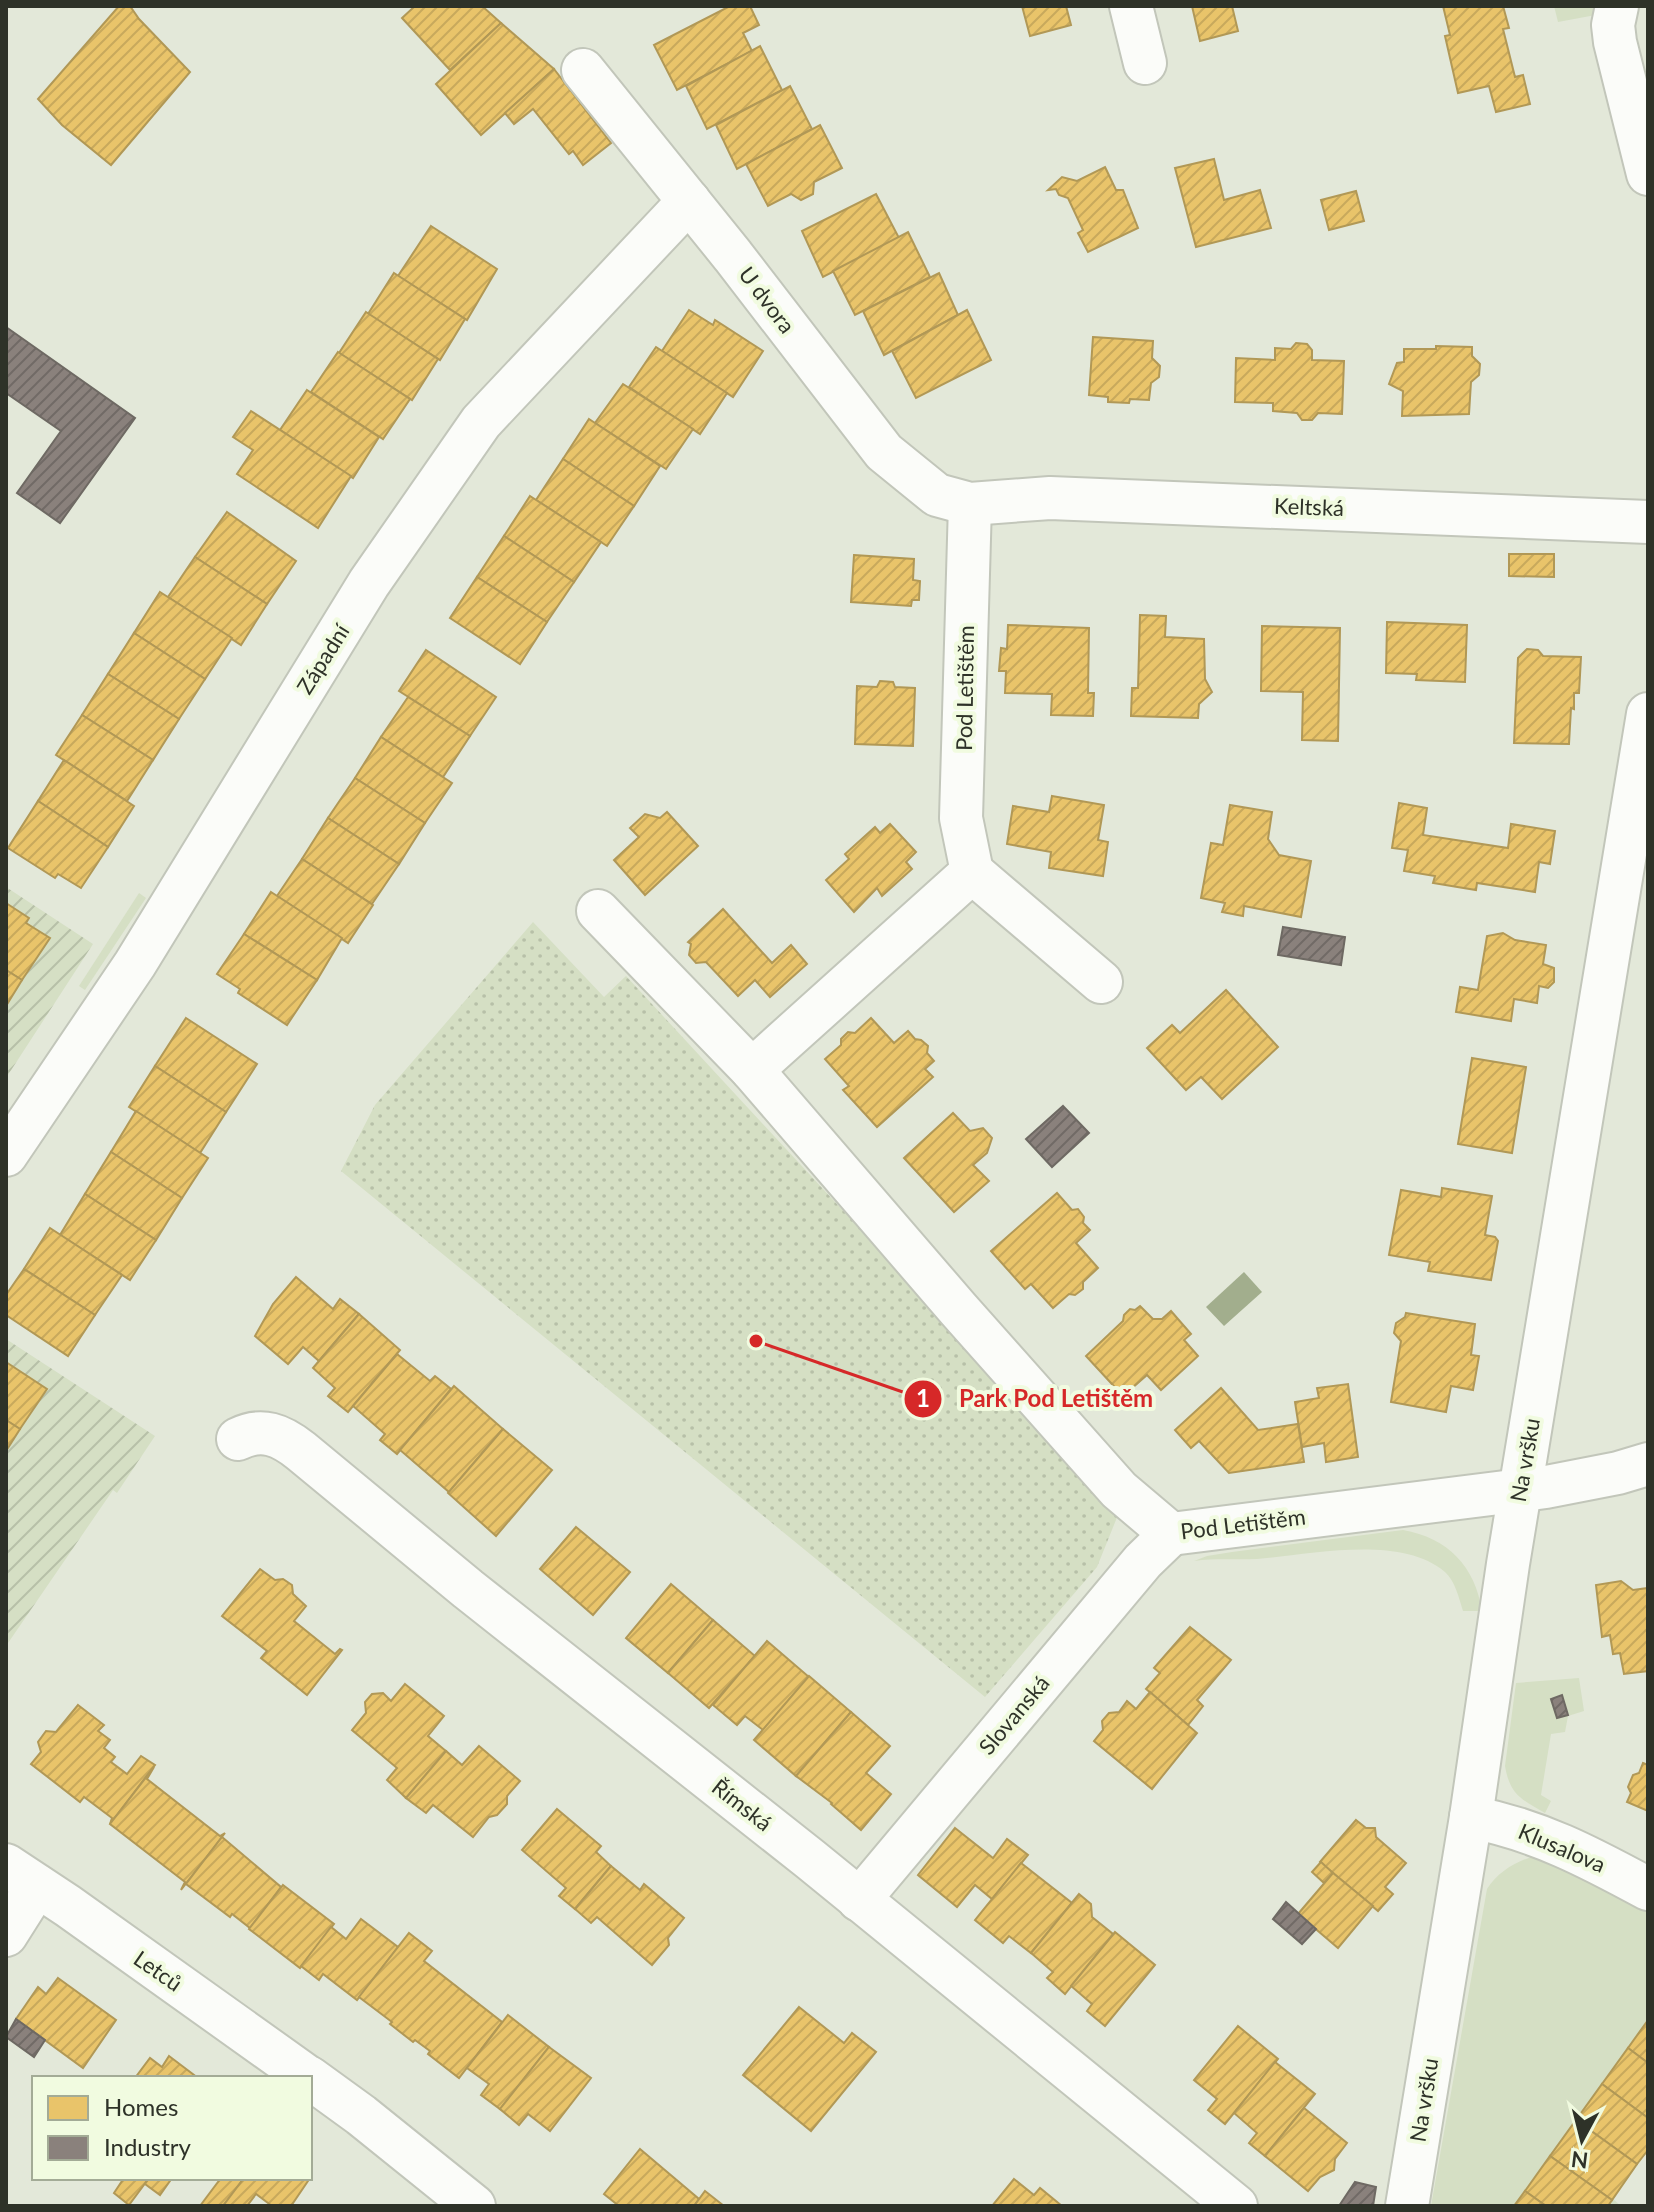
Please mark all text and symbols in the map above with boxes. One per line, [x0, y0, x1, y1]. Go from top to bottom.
street label: U dvora [734, 261, 801, 338]
street label: Keltská [1274, 492, 1345, 521]
street label: Západní [291, 618, 355, 699]
street label: Pod Letištěm [950, 625, 979, 751]
callout: Park Pod Letištěm [903, 1375, 1169, 1423]
text: 1 [916, 1383, 930, 1412]
text: Park Pod Letištěm [959, 1383, 1153, 1412]
street label: Na vršku [1504, 1416, 1545, 1504]
street label: Pod Letištěm [1179, 1502, 1307, 1545]
street label: Slovanská [973, 1670, 1055, 1760]
street label: Římská [707, 1773, 778, 1836]
street label: Klusalova [1515, 1817, 1610, 1878]
street label: Letců [129, 1944, 188, 1997]
street label: Na vršku [1404, 2056, 1443, 2144]
legend [32, 2076, 312, 2180]
text: Homes [104, 2092, 178, 2121]
north arrow [1542, 2100, 1622, 2180]
text: Industry [104, 2132, 191, 2161]
text: N [1569, 2146, 1590, 2175]

